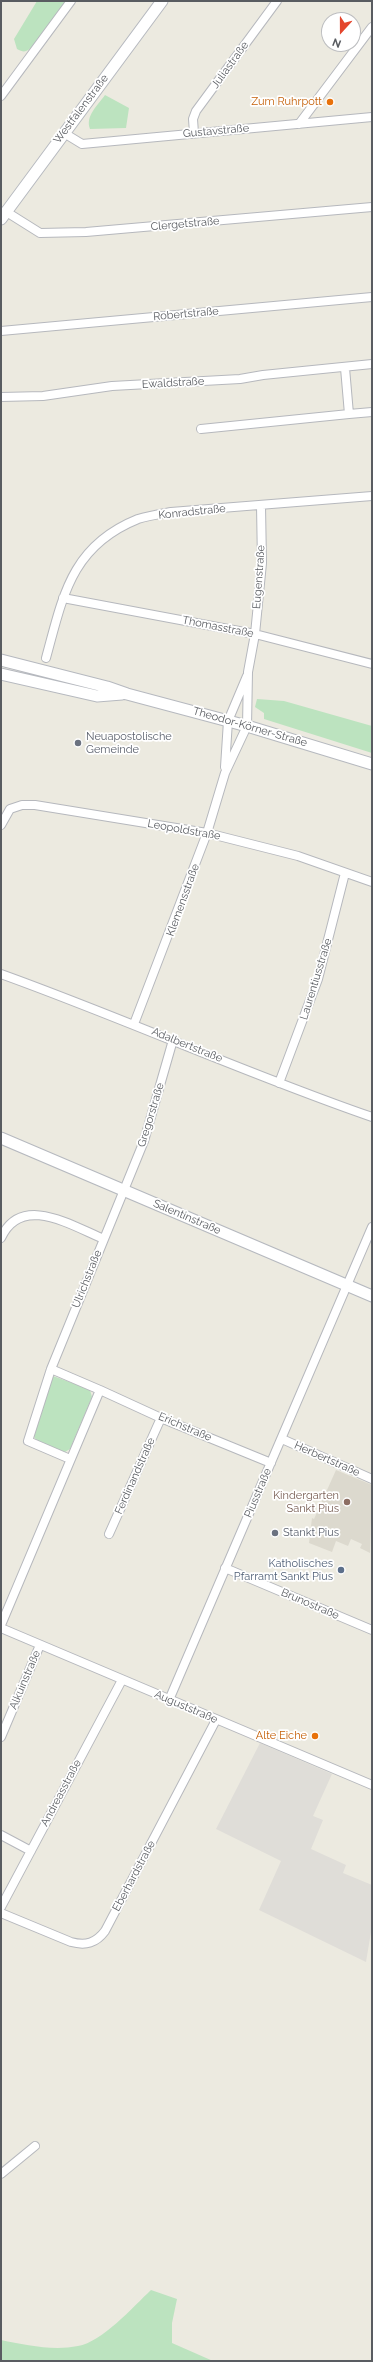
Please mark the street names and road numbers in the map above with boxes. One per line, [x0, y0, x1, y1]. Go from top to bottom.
street label: Juliastraße [209, 39, 251, 91]
street label: Westfalenstraße [51, 72, 111, 146]
street label: Gustavstraße [182, 122, 250, 140]
street label: Clergetstraße [150, 214, 220, 234]
street label: Robertstraße [153, 305, 219, 323]
street label: Ewaldstraße [141, 375, 205, 391]
street label: Konradstraße [158, 502, 226, 522]
street label: Eugenstraße [250, 545, 268, 609]
street label: Thomasstraße [181, 614, 255, 640]
street label: Theodor-Körner-Straße [191, 704, 309, 750]
street label: Leopoldstraße [147, 817, 221, 843]
street label: Klemensstraße [164, 862, 202, 938]
street label: Laurentiusstraße [297, 937, 335, 1021]
street label: Adalbertstraße [150, 1025, 224, 1065]
street label: Gregorstraße [135, 1081, 167, 1149]
street label: Salentinstraße [151, 1197, 223, 1237]
street label: Ulrichstraße [69, 1248, 105, 1310]
street label: Erichstraße [156, 1410, 214, 1444]
street label: Ferdinandstraße [112, 1436, 158, 1516]
street label: Herbertstraße [292, 1439, 362, 1479]
street label: Piusstraße [242, 1466, 274, 1520]
street label: Brunostraße [279, 1586, 341, 1622]
street label: Alkuinstraße [7, 1648, 43, 1712]
street label: Auguststraße [152, 1688, 220, 1726]
street label: Andreasstraße [38, 1757, 84, 1829]
street label: Eberhardstraße [110, 1838, 158, 1914]

